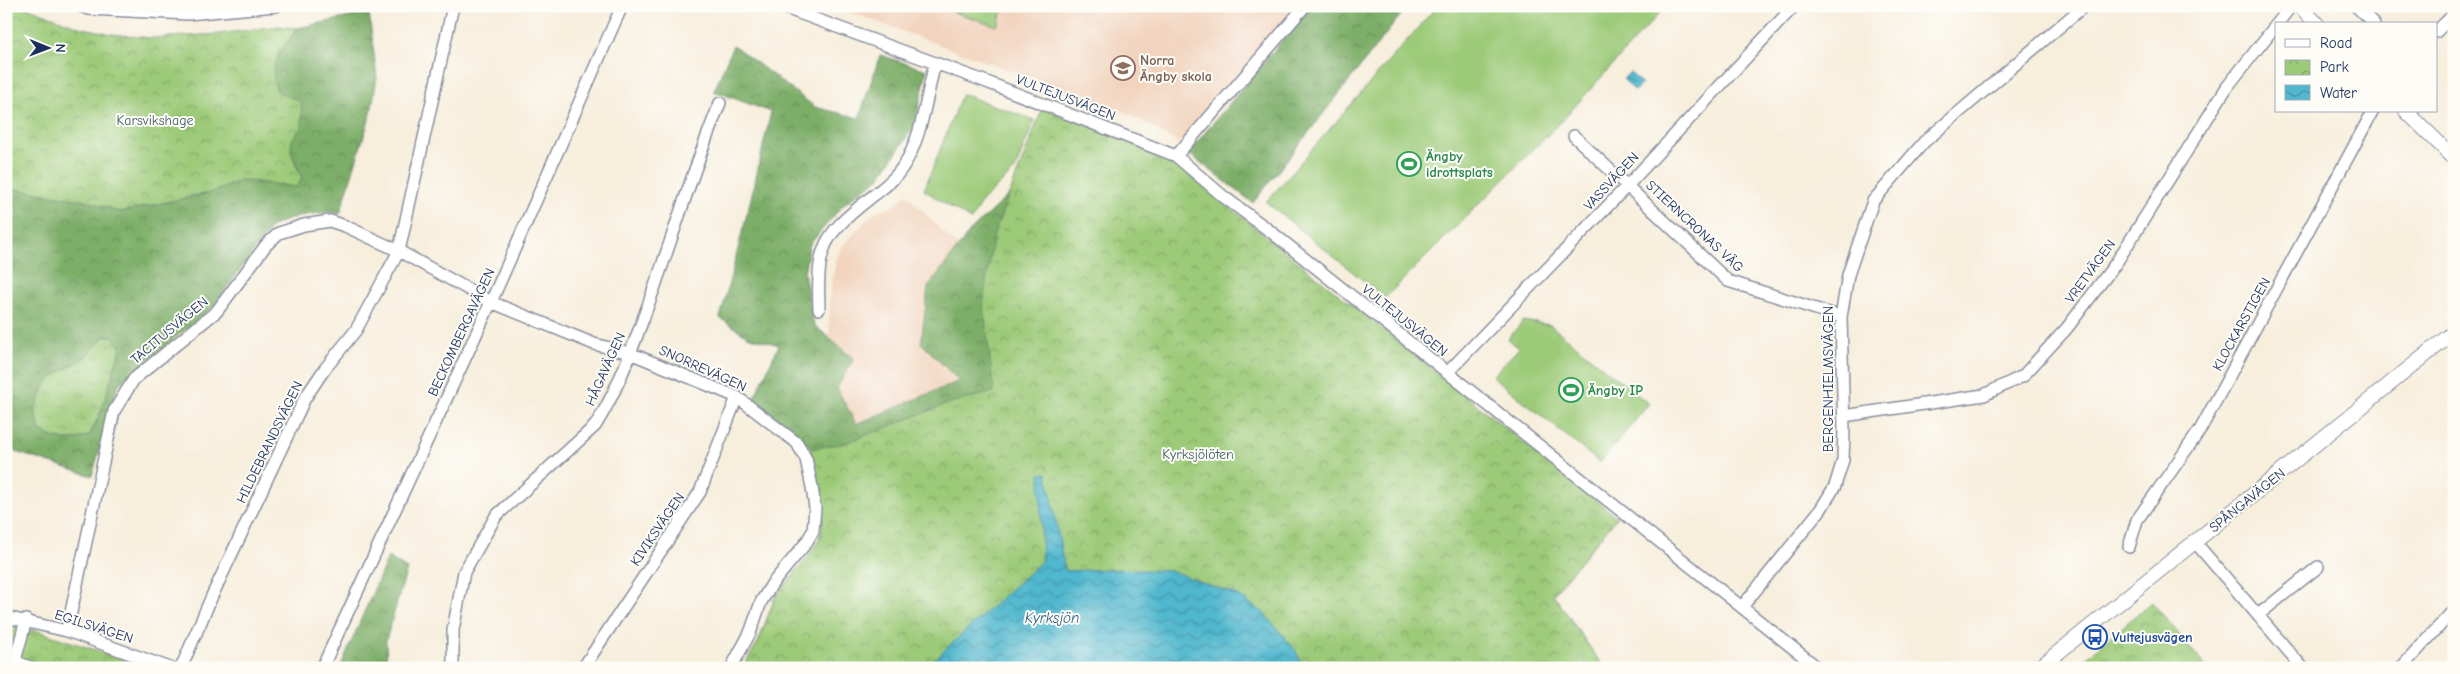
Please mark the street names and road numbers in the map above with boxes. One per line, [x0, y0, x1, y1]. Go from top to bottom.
street label: VULTEJUSVÄGEN [1014, 71, 1118, 124]
street label: VASSVÄGEN [1580, 149, 1643, 214]
street label: STIERNCRONAS VÄG [1642, 177, 1747, 276]
street label: VRETVÄGEN [2062, 236, 2119, 306]
street label: BECKOMBERGAVÄGEN [424, 265, 499, 399]
street label: KLOCKARSTIGEN [2209, 275, 2274, 374]
street label: VULTEJUSVÄGEN [1358, 281, 1451, 360]
street label: TACITUSVÄGEN [127, 293, 212, 368]
street label: BERGENHIELMSVÄGEN [1820, 306, 1837, 452]
street label: HÅGAVÄGEN [582, 330, 629, 409]
street label: SNORREVÄGEN [656, 342, 749, 395]
street label: HILDEBRANDSVÄGEN [232, 378, 306, 506]
street label: SPÅNGAVÄGEN [2206, 465, 2289, 536]
street label: KIVIKSVÄGEN [627, 489, 688, 569]
street label: EGILSVÄGEN [52, 606, 135, 647]

